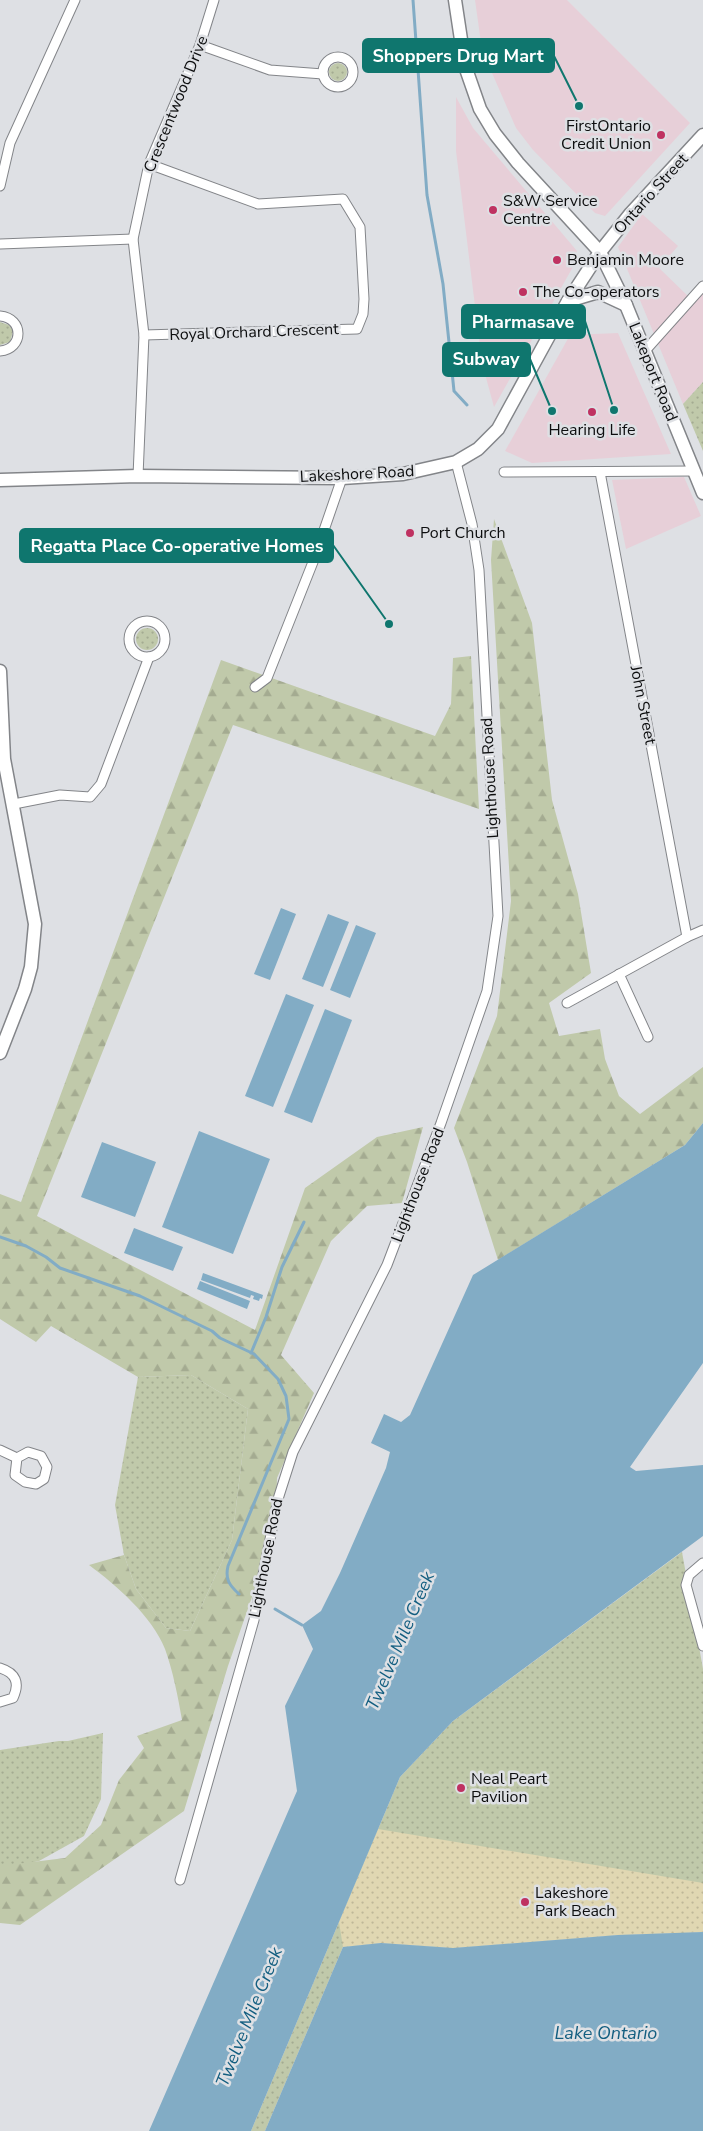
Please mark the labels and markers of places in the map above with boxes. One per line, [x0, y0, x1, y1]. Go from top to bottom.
callout: Shoppers Drug Mart [363, 39, 554, 72]
place label: FirstOntario Credit Union [561, 115, 651, 155]
marker: FirstOntario Credit Union [655, 129, 667, 141]
place label: S&W Service Centre [503, 190, 598, 230]
marker: S&W Service Centre [487, 204, 499, 216]
place label: Benjamin Moore [567, 249, 684, 271]
marker: Benjamin Moore [551, 254, 563, 266]
place label: The Co-operators [533, 281, 659, 303]
marker: The Co-operators [517, 286, 529, 298]
callout: Pharmasave [462, 305, 585, 338]
callout: Subway [443, 343, 530, 376]
marker: Hearing Life [586, 406, 598, 418]
place label: Hearing Life [548, 419, 636, 441]
place label: Port Church [420, 522, 505, 544]
marker: Port Church [404, 527, 416, 539]
callout: Regatta Place Co-operative Homes [20, 529, 333, 562]
place label: Neal Peart Pavilion [471, 1768, 548, 1808]
marker: Neal Peart Pavilion [455, 1782, 467, 1794]
place label: Lakeshore Park Beach [535, 1882, 615, 1922]
marker: Lakeshore Park Beach [519, 1896, 531, 1908]

